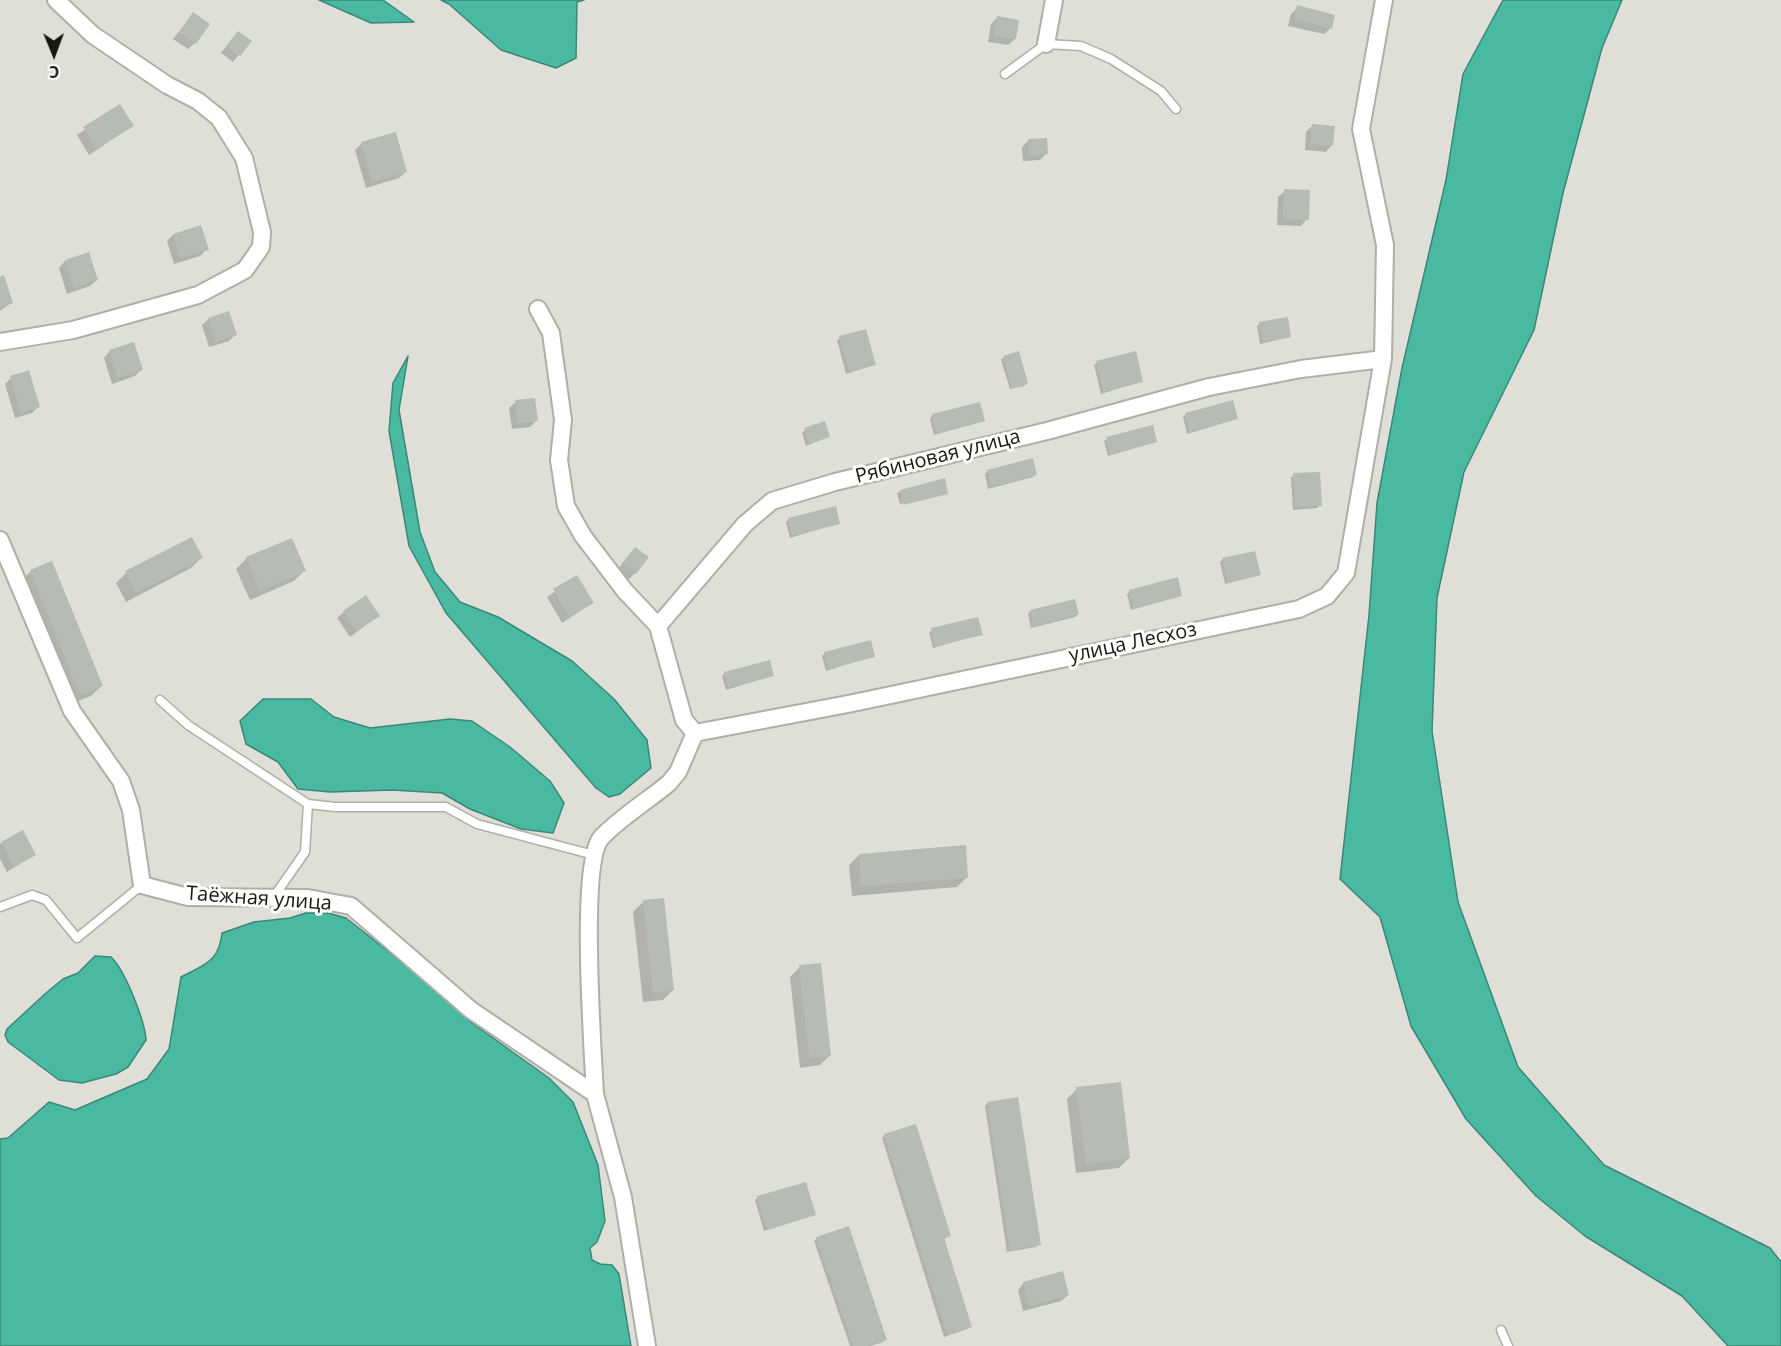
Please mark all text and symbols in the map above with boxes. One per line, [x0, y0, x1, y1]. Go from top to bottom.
north arrow [24, 24, 84, 84]
text: С [49, 61, 60, 83]
street label: Рябиновая улица [853, 425, 1023, 489]
street label: улица Лесхоз [1067, 618, 1199, 668]
street label: Таёжная улица [185, 882, 333, 916]

